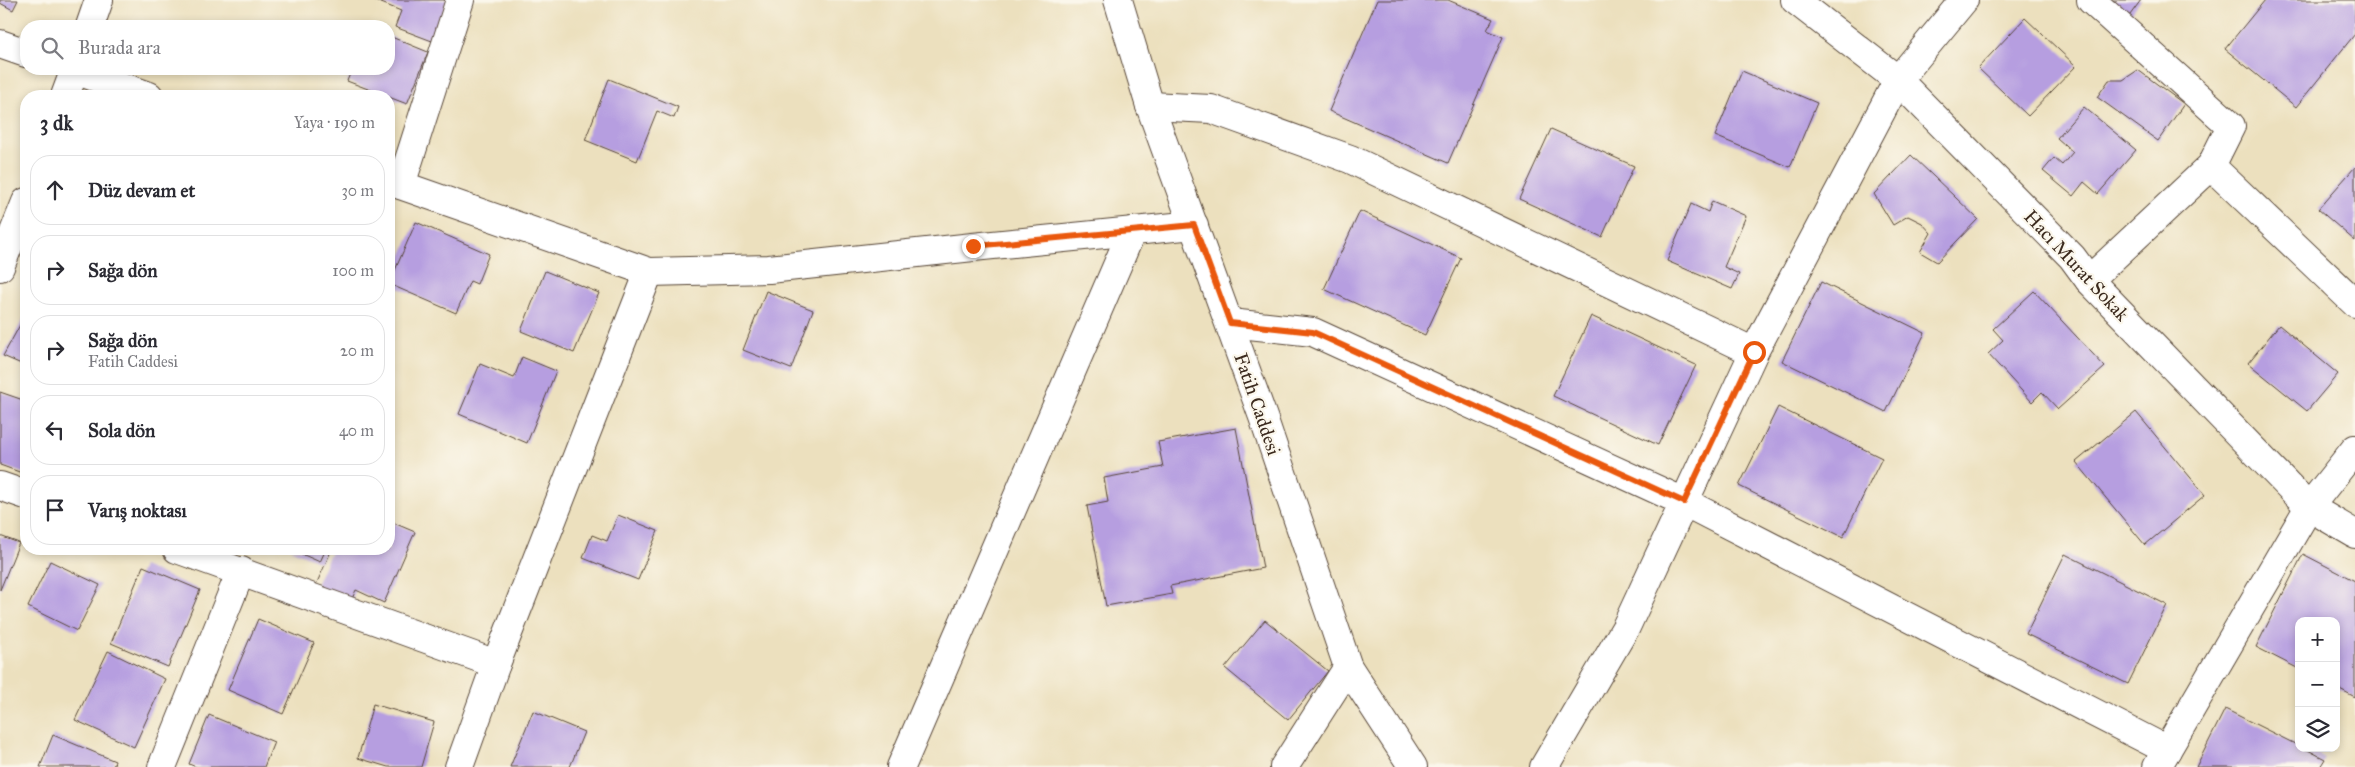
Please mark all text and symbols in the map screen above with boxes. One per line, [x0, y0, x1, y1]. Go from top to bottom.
search box [20, 20, 395, 75]
icon: search [38, 34, 66, 62]
text: Burada ara [78, 36, 161, 59]
text: 3 dk [40, 110, 73, 136]
text: Yaya · 190 m [294, 113, 375, 132]
icon: ahead [41, 176, 69, 204]
text: Düz devam et [88, 179, 195, 202]
text: 30 m [341, 181, 374, 200]
street label: Hacı Murat Sokak [2019, 205, 2134, 326]
route end [962, 235, 985, 258]
icon: right [41, 256, 69, 284]
text: Sağa dön [88, 259, 157, 282]
text: 100 m [332, 261, 374, 280]
text: Sağa dön [88, 329, 157, 352]
icon: right [41, 336, 69, 364]
text: 20 m [340, 341, 374, 360]
route start [1743, 341, 1766, 364]
street label: Fatih Caddesi [1229, 350, 1286, 458]
text: Fatih Caddesi [88, 352, 178, 371]
icon: left [41, 416, 69, 444]
text: Sola dön [88, 419, 155, 442]
text: 40 m [339, 421, 374, 440]
icon: arrive [41, 496, 69, 524]
text: Varış noktası [88, 499, 187, 522]
map controls [2295, 617, 2340, 752]
button: + [2295, 617, 2340, 662]
button: − [2295, 662, 2340, 707]
button: layers [2295, 707, 2340, 752]

